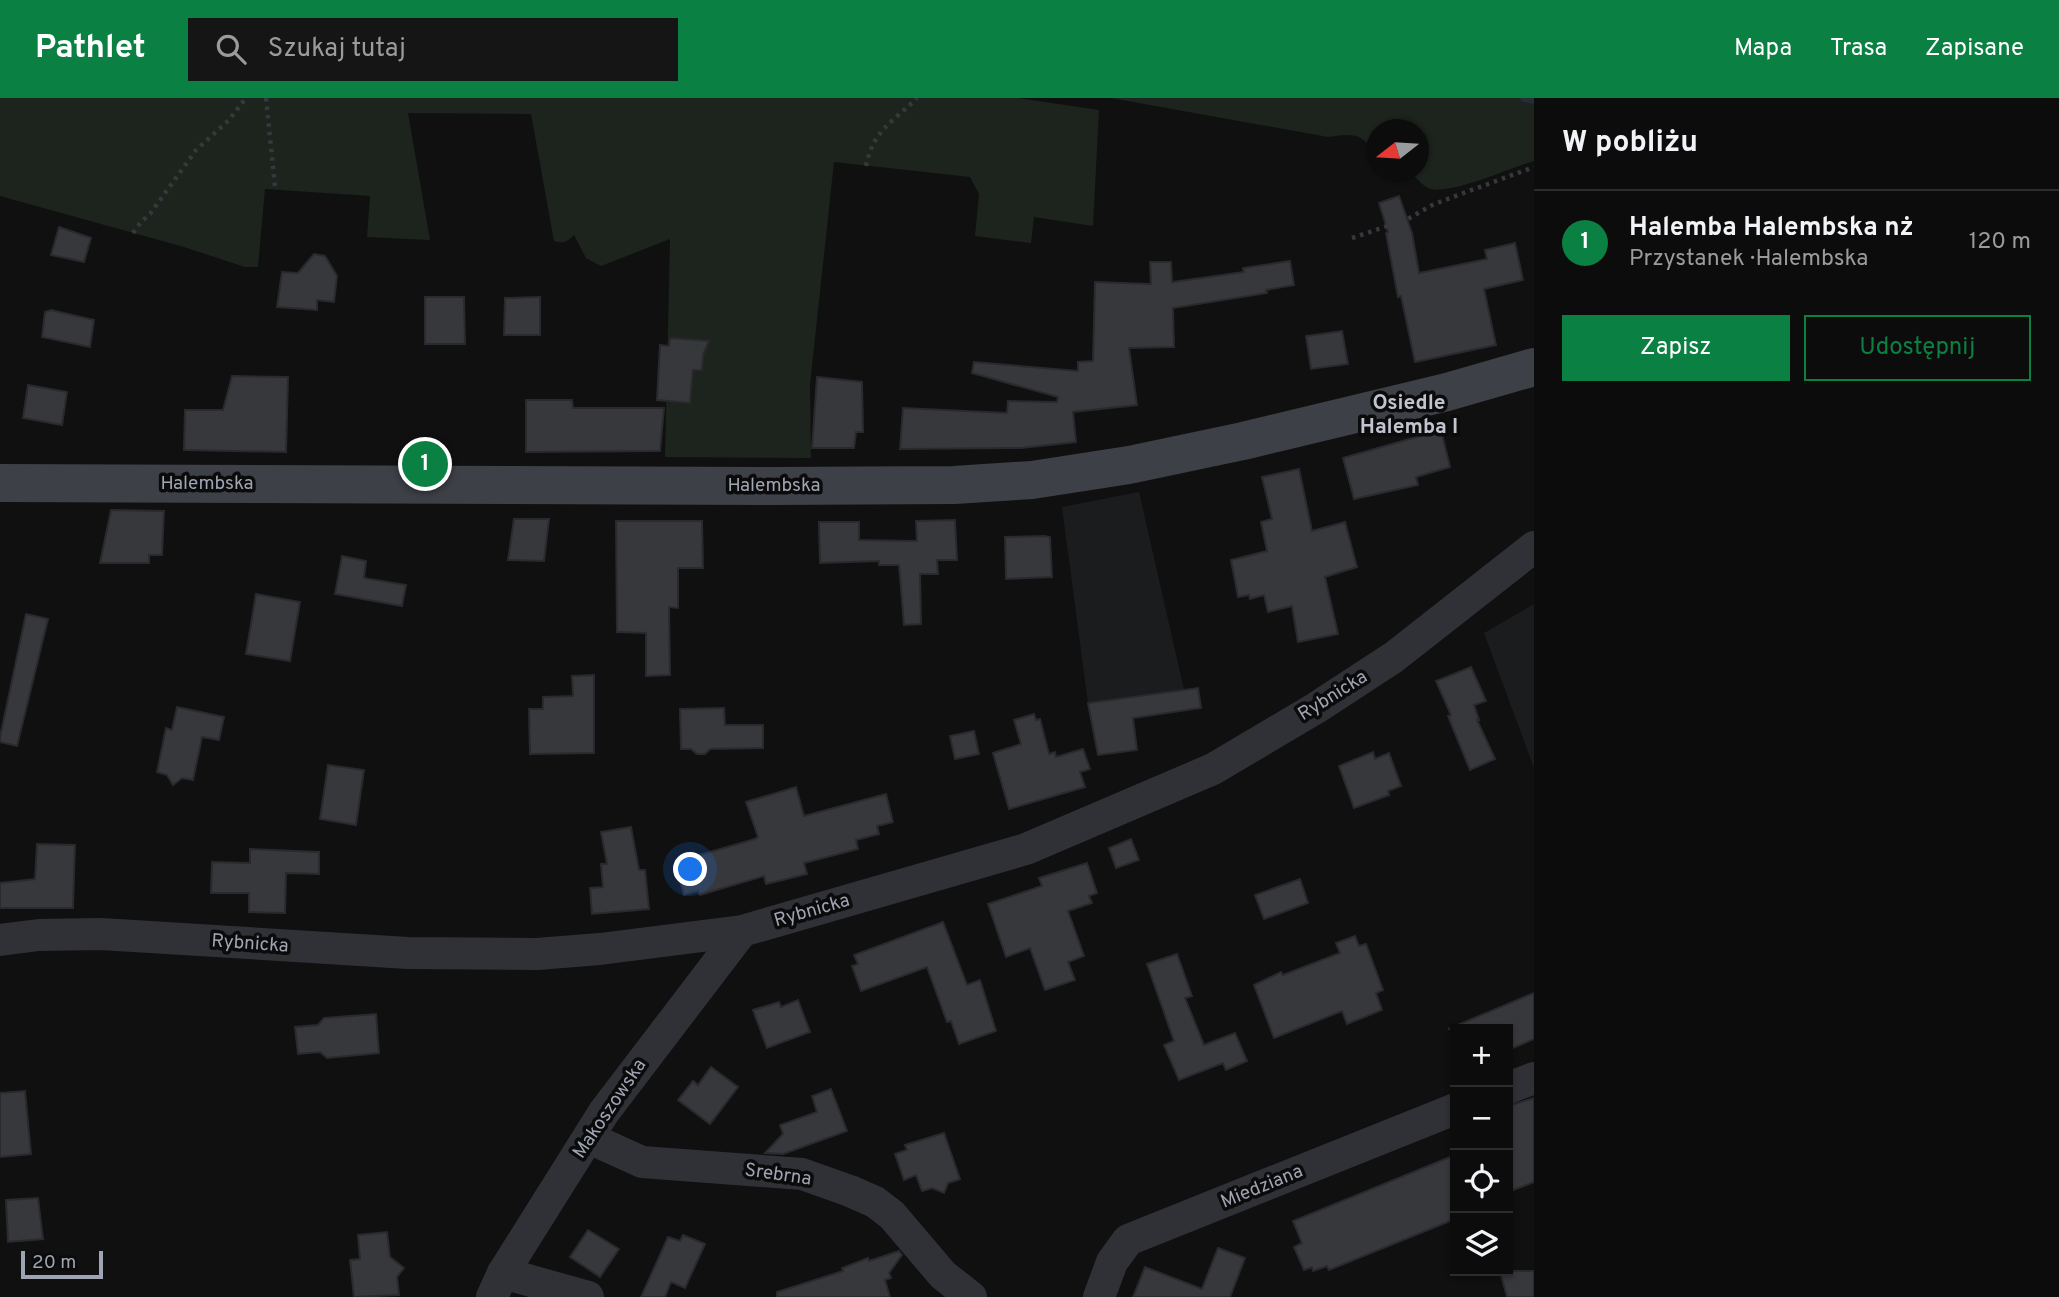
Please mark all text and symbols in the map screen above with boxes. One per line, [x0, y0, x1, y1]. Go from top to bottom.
search box [188, 18, 678, 81]
text: Pathlet [35, 28, 146, 70]
icon: search [212, 30, 250, 68]
text: Szukaj tutaj [268, 33, 406, 66]
text: Mapa [1734, 34, 1792, 64]
text: Trasa [1830, 34, 1887, 64]
text: Zapisane [1925, 34, 2024, 64]
north arrow [1366, 119, 1429, 182]
text: W pobliżu [1562, 125, 1698, 162]
text: Halemba Halembska nż [1629, 212, 1914, 245]
text: 1 [1580, 228, 1590, 257]
text: 120 m [1969, 228, 2031, 257]
text: Przystanek · Halembska [1629, 245, 1868, 274]
button: Zapisz [1562, 315, 1790, 381]
button: Udostępnij [1804, 315, 2031, 381]
district label: Osiedle Halemba I [1360, 390, 1458, 441]
pin: 1 [402, 438, 448, 490]
street label: Halembska [160, 472, 254, 496]
street label: Halembska [727, 474, 821, 498]
street label: Rybnicka [1294, 665, 1372, 727]
your location [673, 852, 707, 886]
street label: Rybnicka [771, 889, 853, 933]
street label: Rybnicka [210, 929, 290, 959]
map controls [1450, 1024, 1513, 1276]
button: + [1450, 1024, 1513, 1087]
street label: Makoszowska [568, 1055, 652, 1163]
button: − [1450, 1087, 1513, 1150]
button: locate [1450, 1150, 1513, 1213]
street label: Srebrna [743, 1158, 813, 1192]
street label: Miedziana [1217, 1160, 1307, 1214]
button: layers [1450, 1213, 1513, 1276]
scale bar [21, 1248, 103, 1280]
text: 20 m [32, 1251, 76, 1275]

